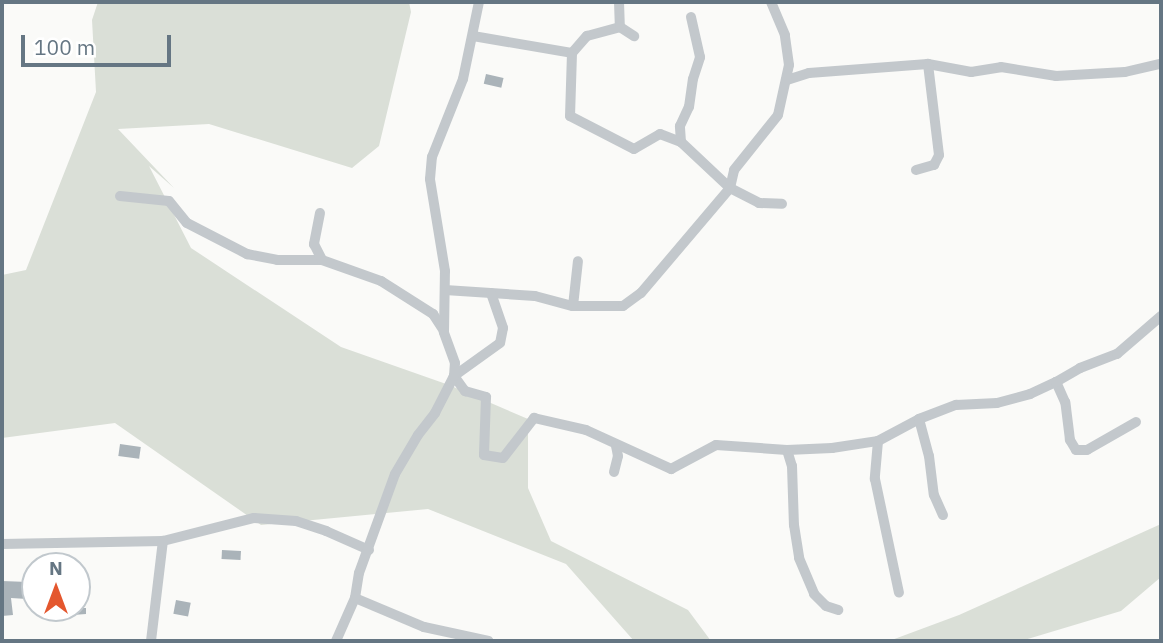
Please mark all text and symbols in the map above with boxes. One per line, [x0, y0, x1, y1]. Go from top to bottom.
scale bar [24, 21, 175, 65]
text: 100 m [34, 33, 95, 61]
north arrow [21, 552, 91, 622]
text: N [49, 556, 63, 580]

